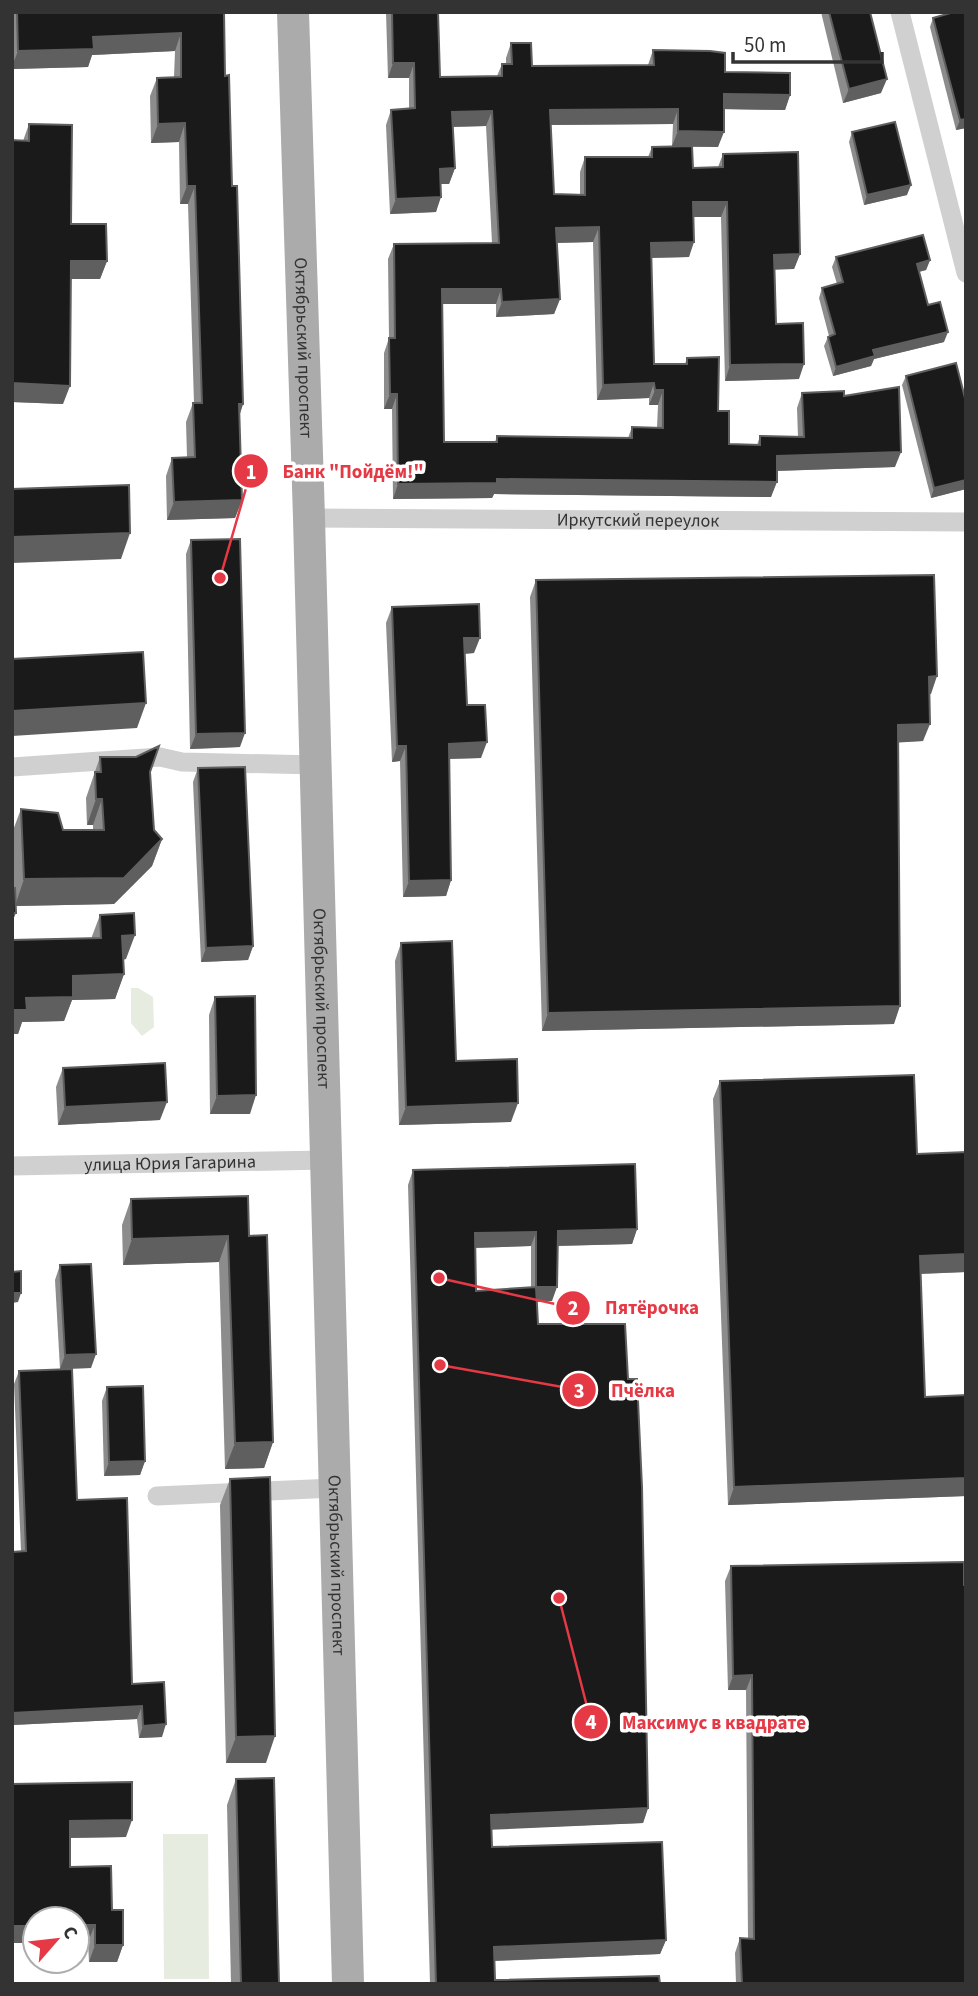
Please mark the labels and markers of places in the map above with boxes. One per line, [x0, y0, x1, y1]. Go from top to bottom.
callout: Банк "Пойдём!" [234, 451, 438, 491]
callout: Пятёрочка [556, 1288, 713, 1328]
callout: Пчёлка [562, 1370, 689, 1410]
callout: Максимус в квадрате [573, 1702, 820, 1742]

